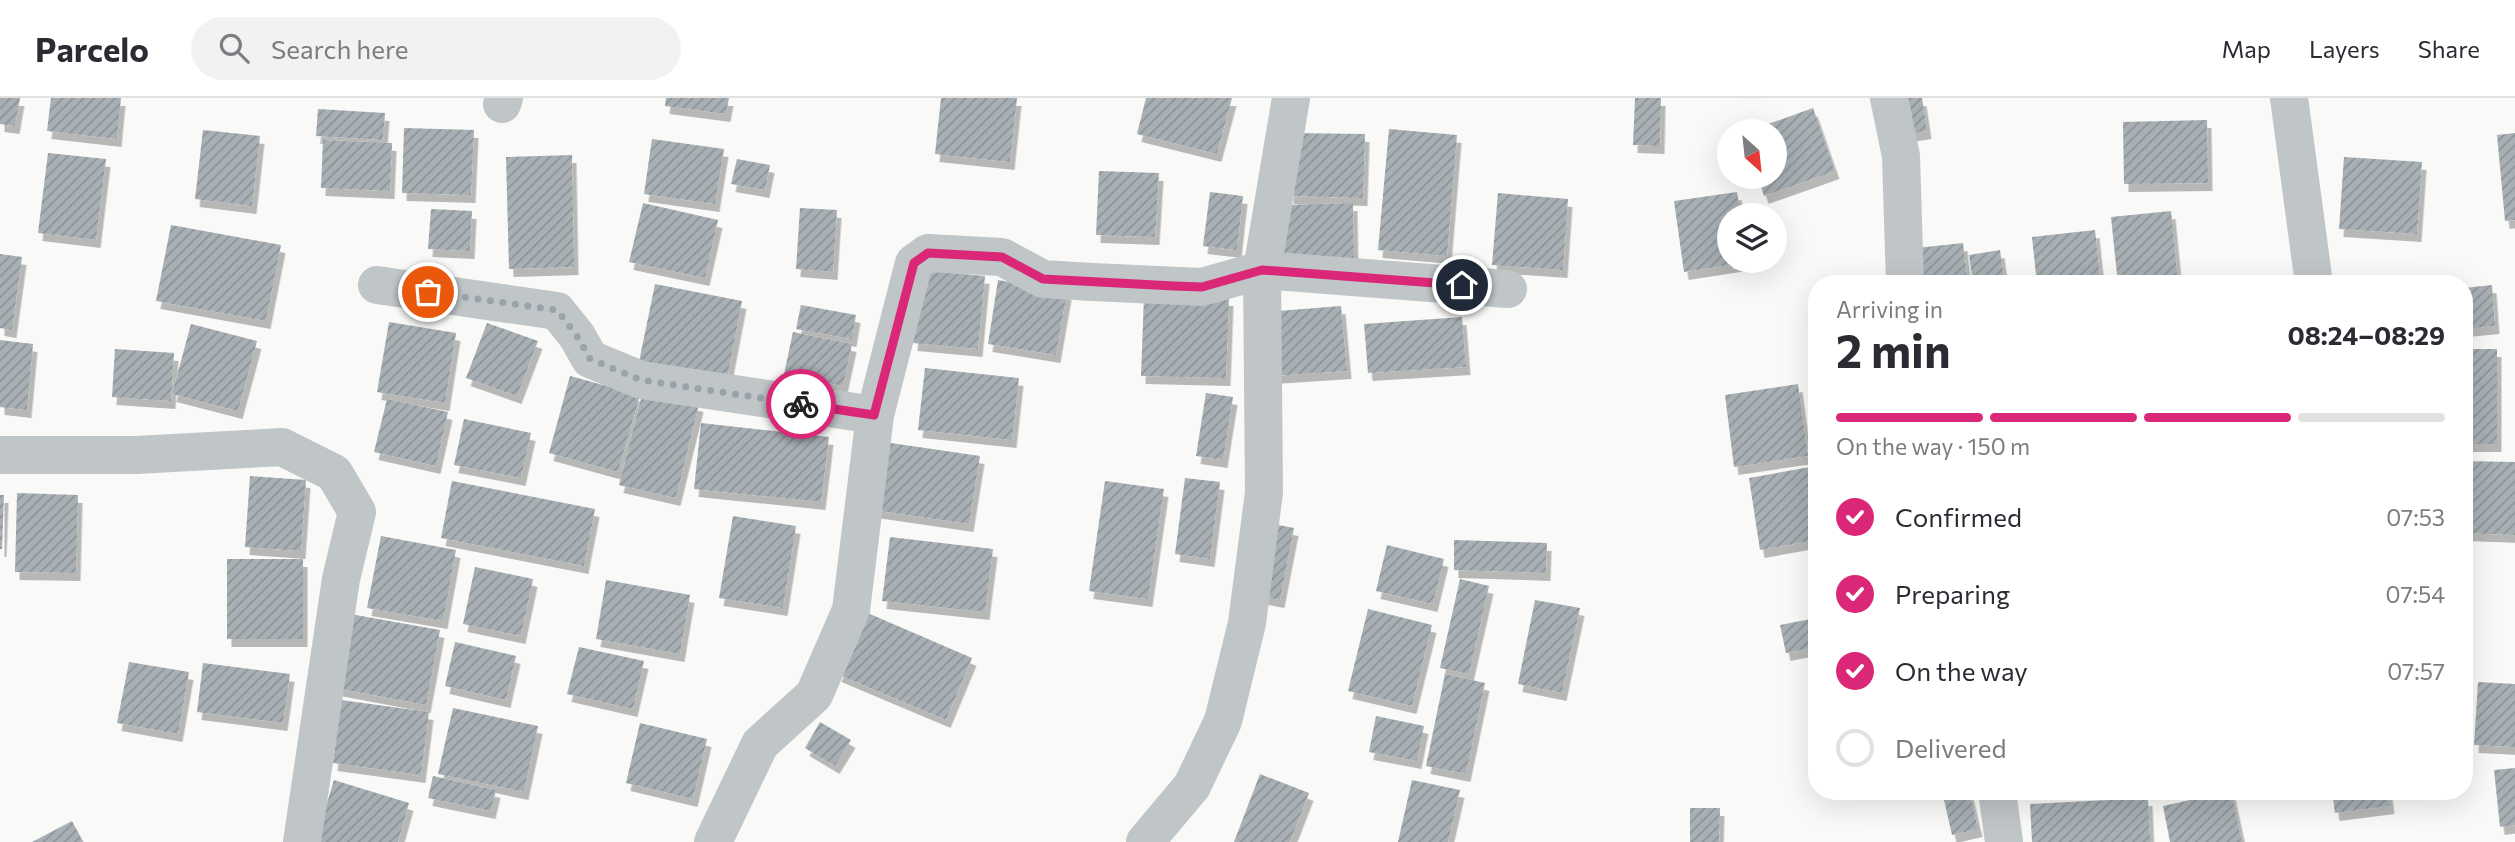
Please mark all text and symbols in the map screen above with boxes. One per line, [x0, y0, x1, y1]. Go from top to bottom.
search box [191, 17, 681, 80]
text: Parcelo [35, 28, 149, 69]
icon: search [215, 29, 253, 67]
text: Search here [271, 33, 409, 64]
text: Map [2222, 34, 2271, 63]
text: Layers [2309, 34, 2380, 63]
text: Share [2418, 34, 2480, 63]
north arrow [1717, 119, 1787, 189]
map controls [1717, 119, 1787, 273]
button: layers [1717, 203, 1787, 273]
pin [1432, 255, 1492, 315]
pin [398, 262, 458, 322]
icon: home [1443, 266, 1481, 304]
icon: bag [409, 273, 447, 311]
text: Arriving in [1836, 295, 1943, 323]
text: 08:24–08:29 [2288, 319, 2445, 350]
text: 2 min [1836, 321, 1951, 377]
courier [766, 369, 836, 439]
icon: bike [782, 385, 820, 423]
text: On the way · 150 m [1836, 432, 2030, 460]
icon: check [1836, 498, 1874, 536]
text: Confirmed [1895, 501, 2022, 532]
text: 07:53 [2386, 503, 2445, 531]
icon: check [1836, 575, 1874, 613]
text: Preparing [1895, 578, 2010, 609]
text: 07:54 [2386, 580, 2445, 608]
icon: check [1836, 652, 1874, 690]
text: On the way [1895, 655, 2028, 686]
text: 07:57 [2387, 657, 2445, 685]
text: Delivered [1895, 732, 2006, 763]

